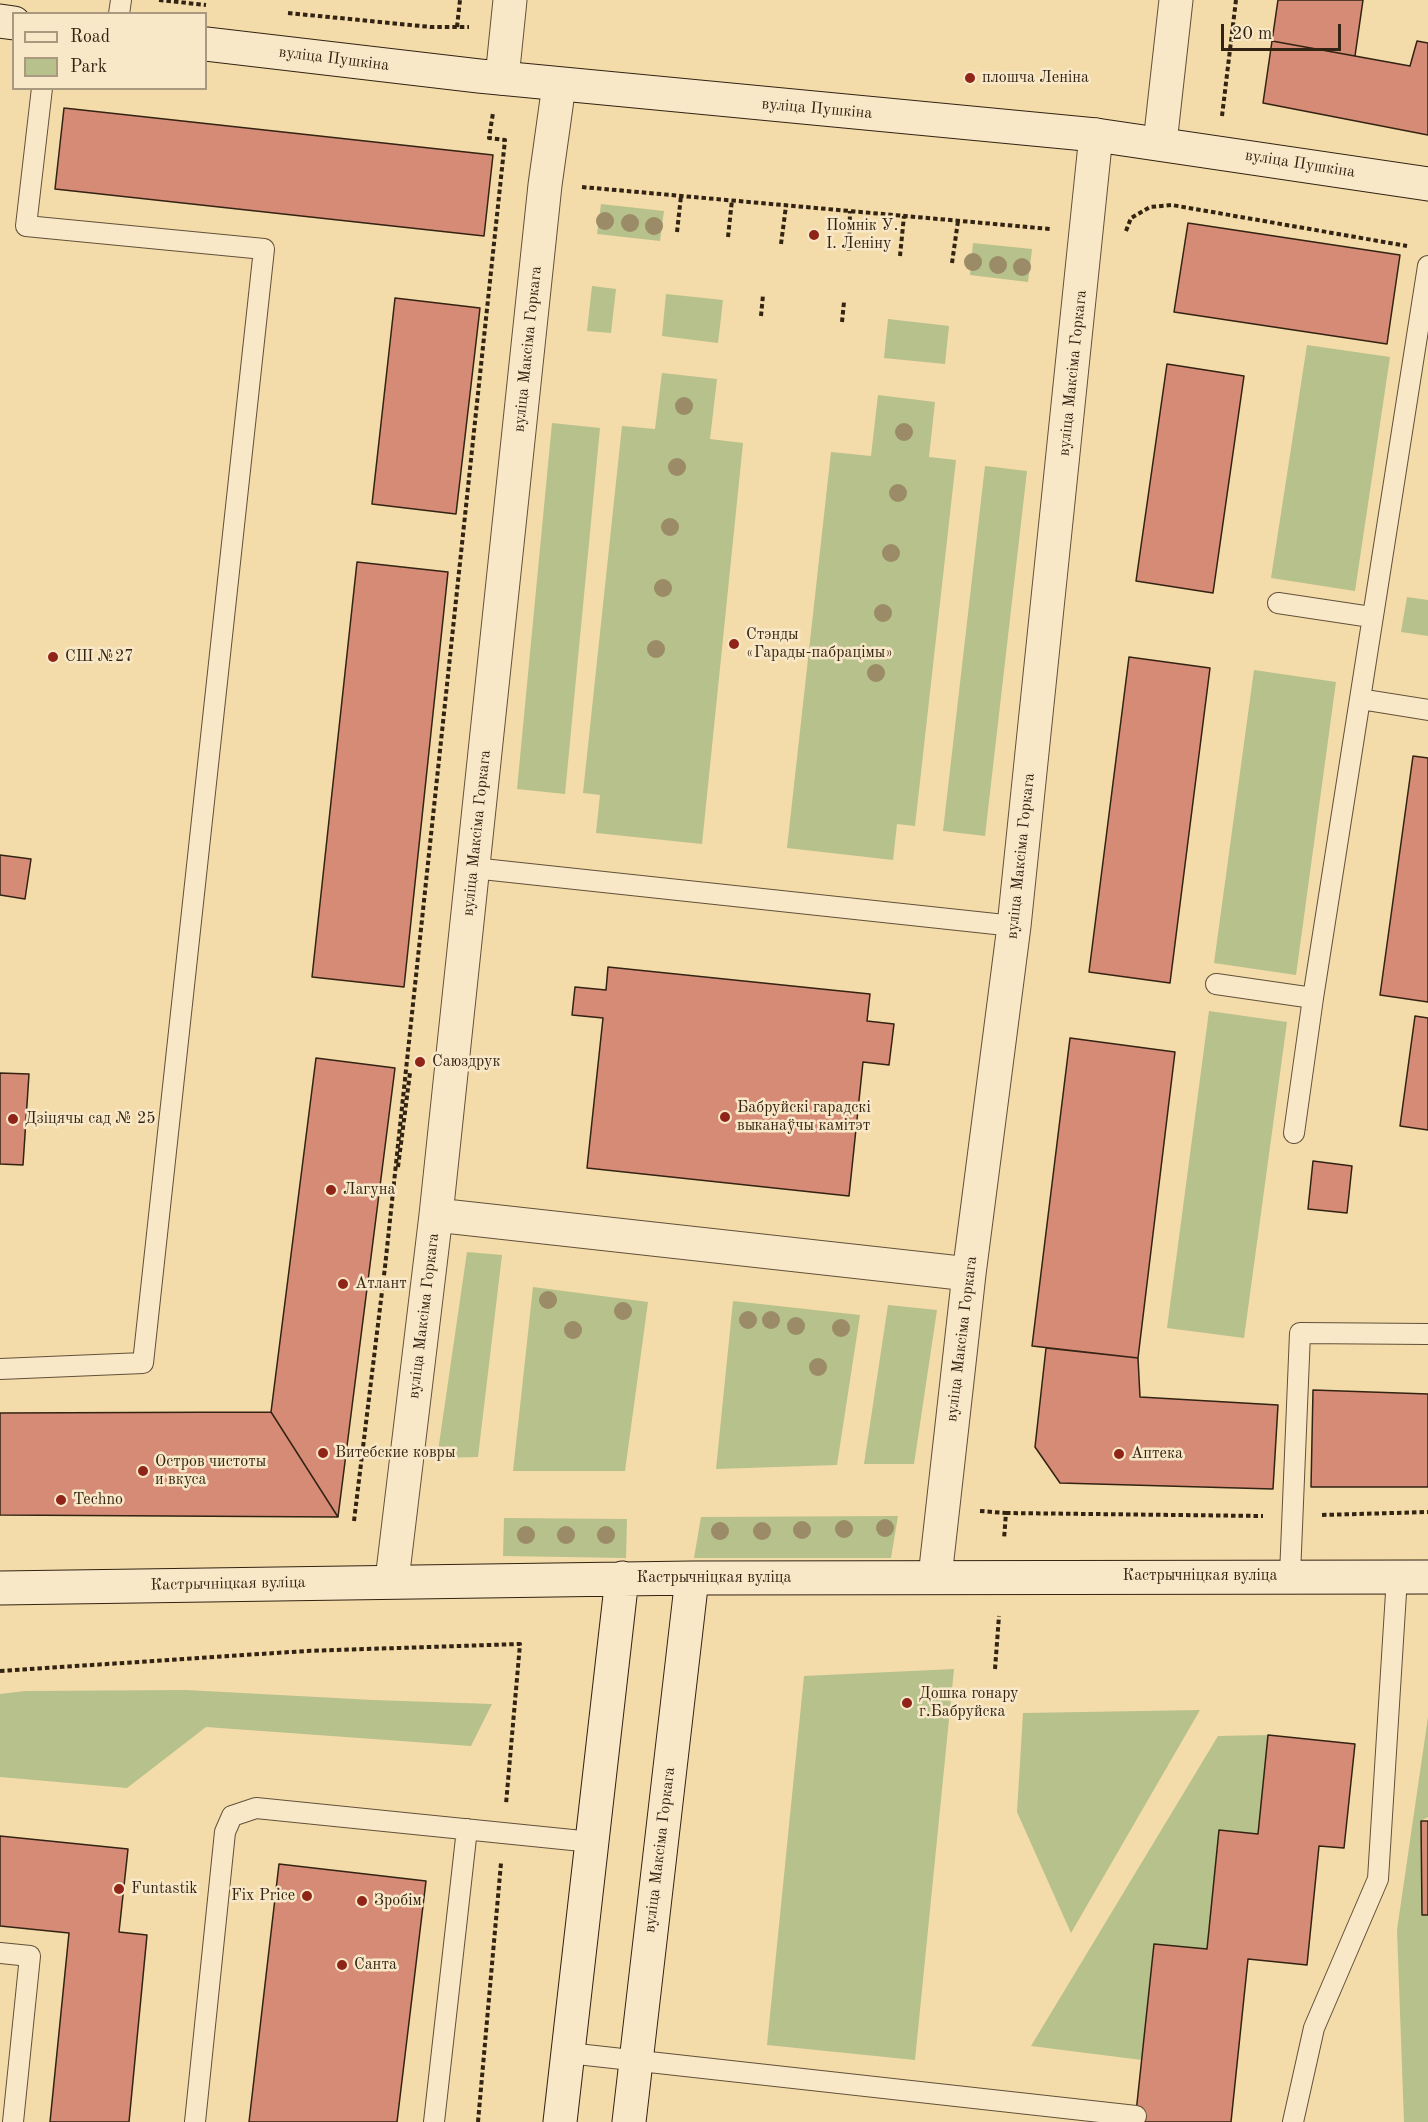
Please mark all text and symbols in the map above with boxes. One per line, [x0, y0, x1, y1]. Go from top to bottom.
legend [12, 12, 207, 90]
scale bar [1224, 12, 1344, 50]
text: 20 m [1232, 25, 1272, 43]
text: Road [70, 28, 110, 46]
street label: вуліца Пушкіна [278, 43, 390, 75]
text: Park [70, 58, 107, 76]
place label: плошча Леніна [982, 68, 1089, 88]
marker: плошча Леніна [963, 71, 977, 85]
street label: вуліца Пушкіна [761, 95, 873, 123]
street label: вуліца Пушкіна [1244, 146, 1356, 182]
place label: Помнік У. І. Леніну [826, 216, 898, 254]
marker: Помнік У. І. Леніну [807, 228, 821, 242]
street label: вуліца Максіма Горкага [510, 265, 546, 433]
street label: вуліца Максіма Горкага [1055, 289, 1091, 457]
place label: Стэнды «Гарады-пабрацімы» [746, 625, 893, 663]
marker: Стэнды «Гарады-пабрацімы» [727, 637, 741, 651]
place label: СШ №27 [65, 647, 133, 667]
marker: СШ №27 [46, 650, 60, 664]
street label: вуліца Максіма Горкага [459, 749, 495, 917]
street label: вуліца Максіма Горкага [1003, 772, 1039, 940]
place label: Саюздрук [432, 1052, 500, 1072]
marker: Саюздрук [413, 1055, 427, 1069]
place label: Бабруйскі гарадскі выканаўчы камітэт [737, 1098, 871, 1136]
place label: Дзіцячы сад № 25 [25, 1109, 156, 1129]
marker: Бабруйскі гарадскі выканаўчы камітэт [718, 1110, 732, 1124]
marker: Дзіцячы сад № 25 [6, 1112, 20, 1126]
place label: Лагуна [343, 1180, 395, 1200]
marker: Лагуна [324, 1183, 338, 1197]
street label: вуліца Максіма Горкага [404, 1232, 444, 1400]
street label: вуліца Максіма Горкага [942, 1255, 982, 1423]
place label: Атлант [355, 1274, 407, 1294]
marker: Атлант [336, 1277, 350, 1291]
place label: Витебские ковры [335, 1443, 455, 1463]
place label: Аптека [1131, 1444, 1183, 1464]
marker: Витебские ковры [316, 1446, 330, 1460]
marker: Аптека [1112, 1447, 1126, 1461]
place label: Остров чистоты и вкуса [155, 1452, 266, 1490]
marker: Остров чистоты и вкуса [136, 1464, 150, 1478]
place label: Techno [73, 1490, 123, 1510]
marker: Techno [54, 1493, 68, 1507]
street label: Кастрычніцкая вуліца [1122, 1566, 1278, 1586]
street label: Кастрычніцкая вуліца [636, 1568, 792, 1588]
street label: Кастрычніцкая вуліца [150, 1573, 306, 1595]
place label: Дошка гонару г.Бабруйска [919, 1684, 1019, 1722]
marker: Дошка гонару г.Бабруйска [900, 1696, 914, 1710]
street label: вуліца Максіма Горкага [640, 1766, 680, 1934]
place label: Funtastik [131, 1879, 198, 1899]
marker: Funtastik [112, 1882, 126, 1896]
place label: Fix Price [231, 1886, 295, 1906]
marker: Fix Price [300, 1889, 314, 1903]
place label: Зробім [374, 1891, 422, 1911]
marker: Зробім [355, 1894, 369, 1908]
place label: Санта [354, 1955, 397, 1975]
marker: Санта [335, 1958, 349, 1972]

